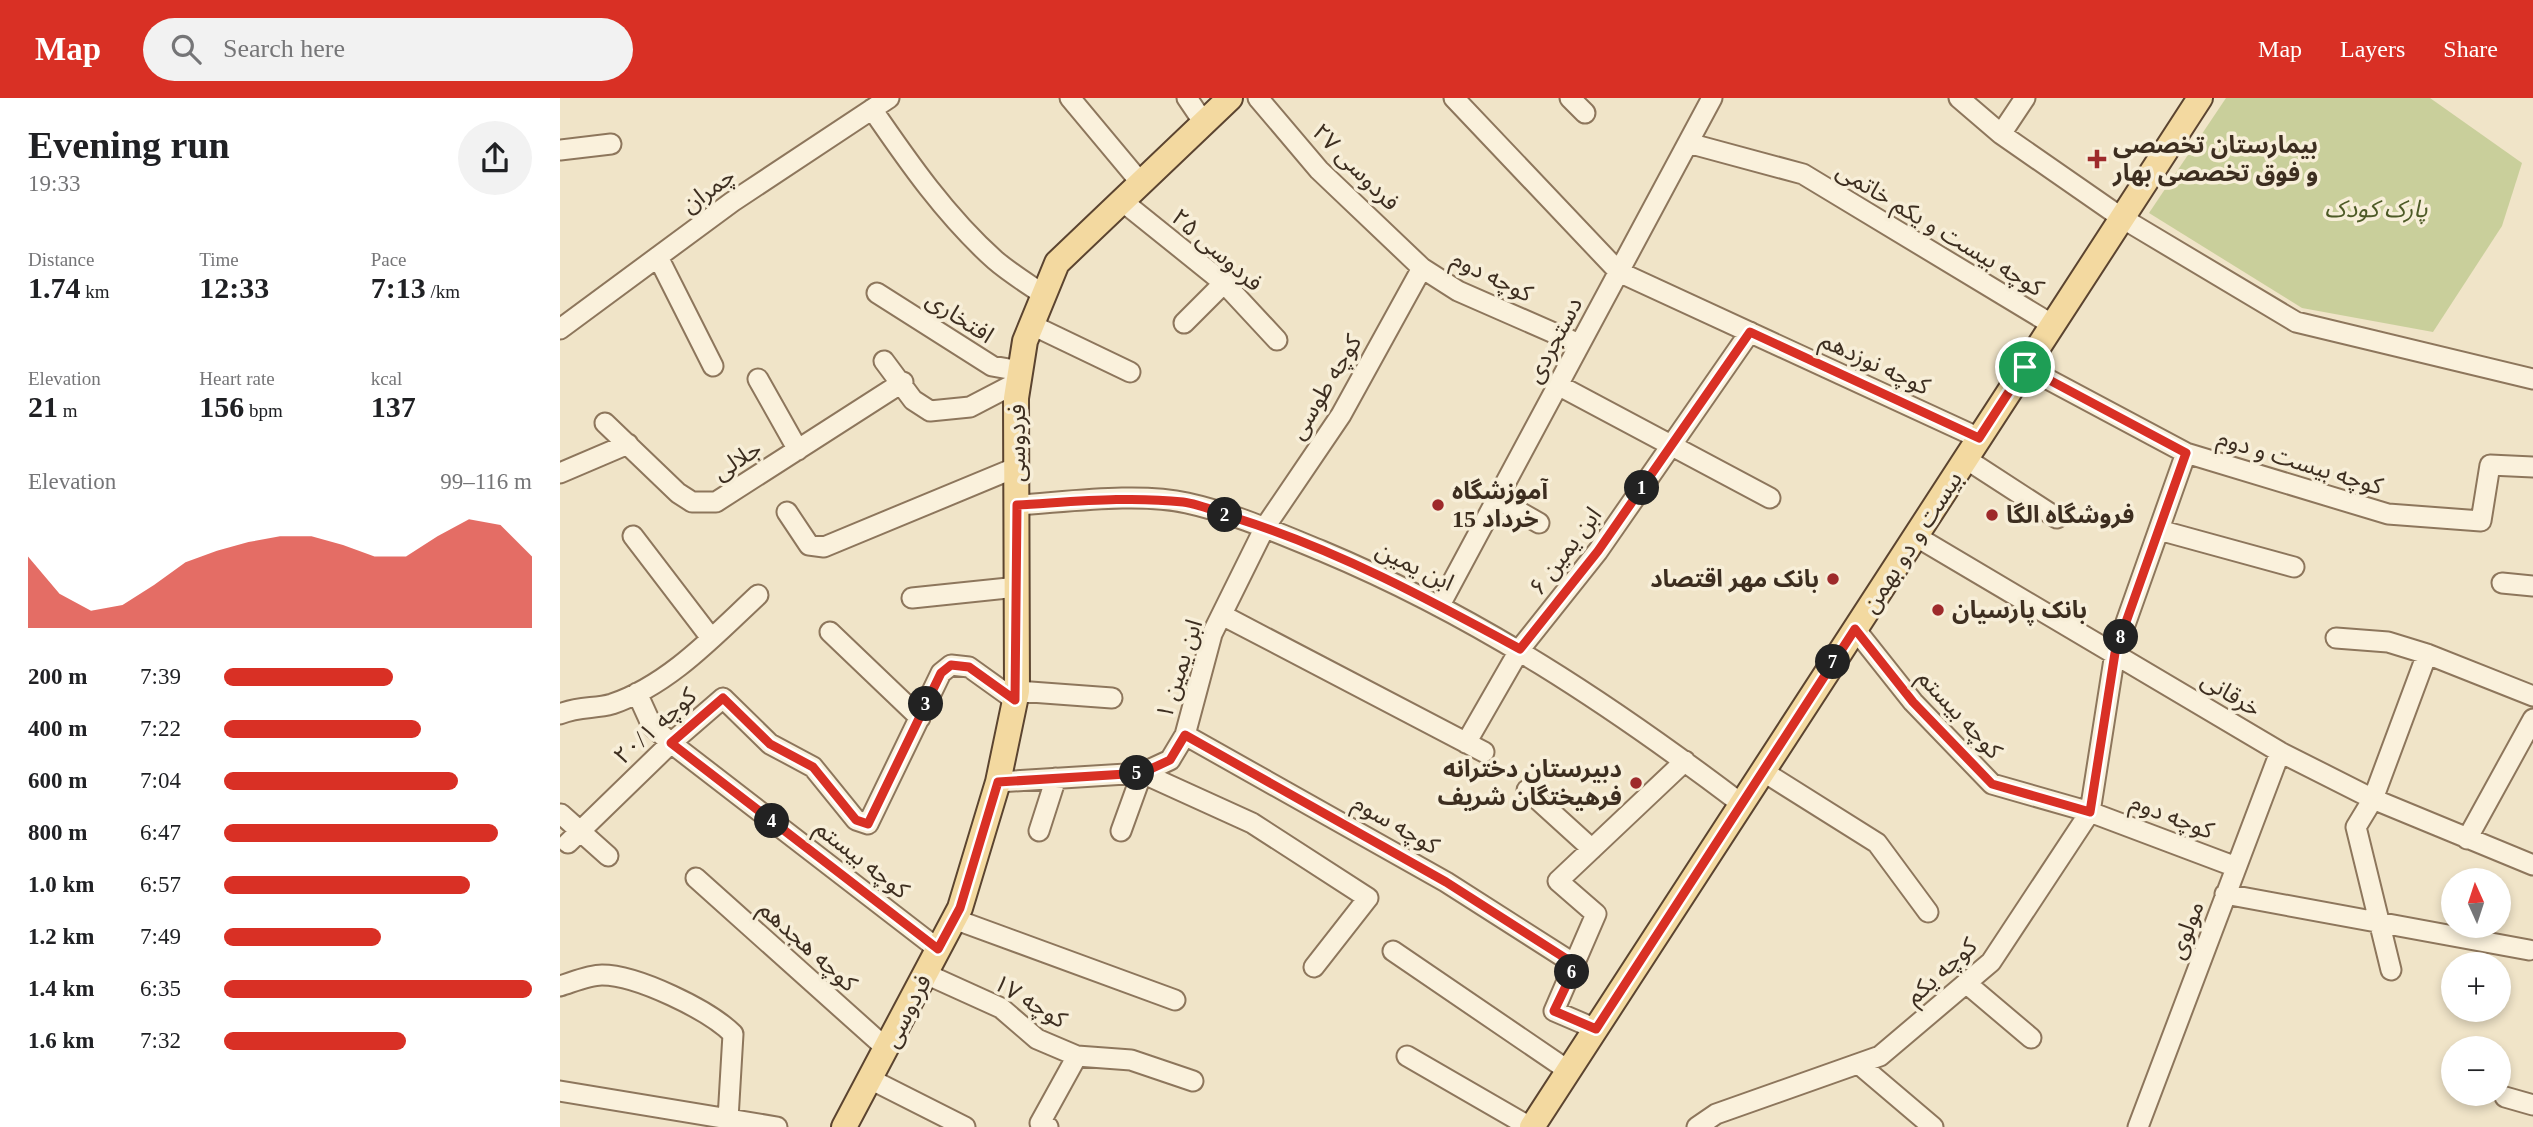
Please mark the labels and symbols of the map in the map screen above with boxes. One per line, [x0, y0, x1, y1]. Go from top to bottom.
street label: فردوسی ۲۷ [1307, 118, 1405, 216]
place label: بیمارستان تخصصی و فوق تخصصی بهار [2112, 132, 2318, 187]
marker: بیمارستان تخصصی و فوق تخصصی بهار [2087, 149, 2107, 169]
street label: کوچه بیست و یکم خاتمی [1830, 157, 2049, 305]
street label: چمران [676, 162, 741, 220]
park label: پارک کودک [2325, 196, 2428, 225]
street label: فردوسی ۲۵ [1166, 204, 1268, 297]
street label: کوچه دوم [1445, 245, 1538, 312]
street label: افتخاری [921, 286, 998, 349]
street label: دستجردی [1521, 293, 1588, 388]
street label: کوچه نوزدهم [1815, 326, 1935, 404]
street label: کوچه طوسی [1284, 329, 1369, 445]
pin [1995, 337, 2055, 397]
street label: فردوسی [1004, 404, 1031, 482]
street label: کوچه بیست و دوم [2213, 424, 2387, 505]
street label: جلالی [708, 435, 766, 485]
street label: بیست و دو بهمن [1857, 467, 1968, 618]
pin: 1 [1624, 470, 1660, 506]
place label: آموزشگاه 15 خرداد [1452, 478, 1549, 533]
marker: آموزشگاه 15 خرداد [1430, 497, 1446, 513]
pin: 2 [1208, 498, 1242, 532]
street label: ابن یمین ۶ [1524, 502, 1606, 600]
place label: فروشگاه الگا [2006, 502, 2134, 529]
marker: فروشگاه الگا [1984, 507, 2000, 523]
street label: ابن یمین [1372, 536, 1458, 596]
place label: بانک مهر اقتصاد [1650, 566, 1819, 593]
marker: بانک مهر اقتصاد [1825, 571, 1841, 587]
place label: بانک پارسیان [1952, 597, 2087, 626]
marker: بانک پارسیان [1930, 602, 1946, 618]
street label: ابن یمین ۱ [1151, 616, 1207, 722]
pin: 8 [2104, 620, 2138, 654]
pin: 7 [1816, 644, 1850, 680]
street label: کوچه بیستم [1910, 664, 2008, 767]
street label: خرقانی [2196, 666, 2265, 723]
street label: کوچه ۲۰/۱ [609, 682, 703, 771]
pin: 3 [908, 686, 944, 722]
pin: 5 [1120, 756, 1154, 790]
place label: دبیرستان دخترانه فرهیختگان شریف [1437, 756, 1622, 811]
marker: دبیرستان دخترانه فرهیختگان شریف [1628, 775, 1644, 791]
street label: کوچه دوم [2125, 788, 2218, 849]
street label: کوچه سوم [1346, 789, 1444, 864]
pin: 4 [754, 804, 790, 838]
street label: کوچه بیستم [808, 815, 915, 907]
north arrow [2441, 868, 2511, 938]
street label: کوچه هجدهم [751, 895, 863, 1000]
street label: مولوی [2163, 897, 2210, 963]
street label: کوچه یکم [1900, 932, 1985, 1012]
pin: 6 [1555, 954, 1590, 990]
street label: ۱۷ کوچه [988, 969, 1072, 1035]
street label: فردوسی [878, 970, 937, 1052]

